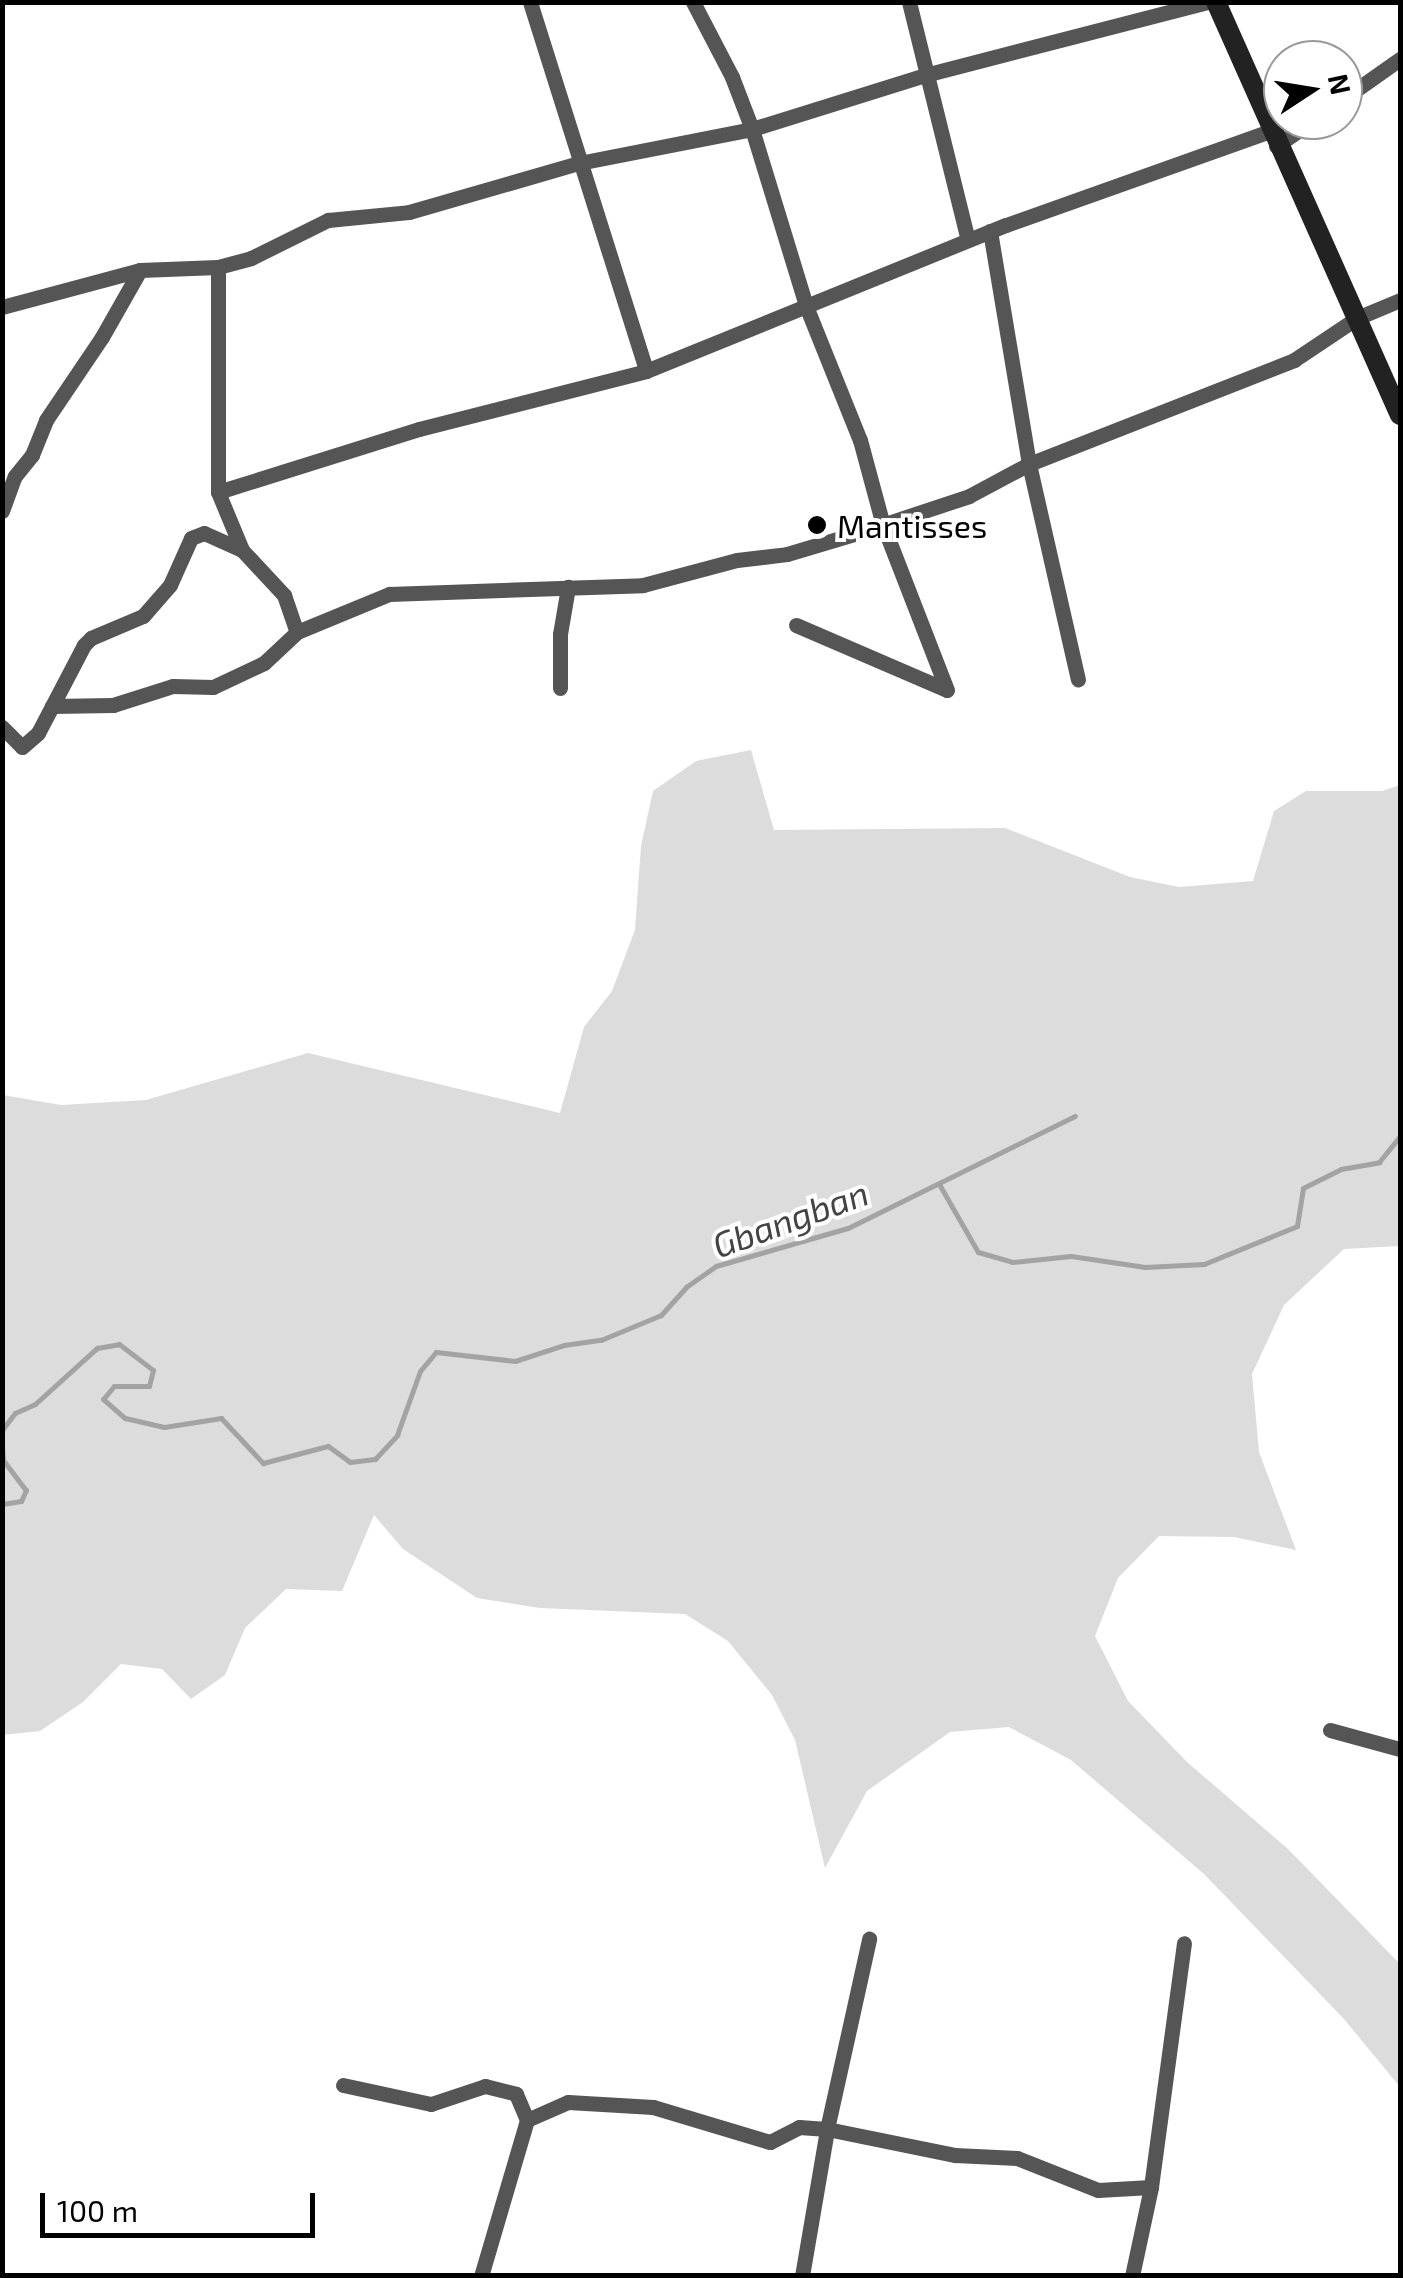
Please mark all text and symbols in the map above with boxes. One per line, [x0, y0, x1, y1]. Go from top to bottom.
north arrow [1263, 40, 1363, 140]
text: N [1322, 71, 1359, 98]
place label: Mantisses [837, 506, 987, 544]
marker: Mantisses [806, 514, 828, 536]
water label: Gbangban [706, 1170, 874, 1266]
scale bar [45, 2173, 320, 2235]
text: 100 m [57, 2192, 138, 2228]

